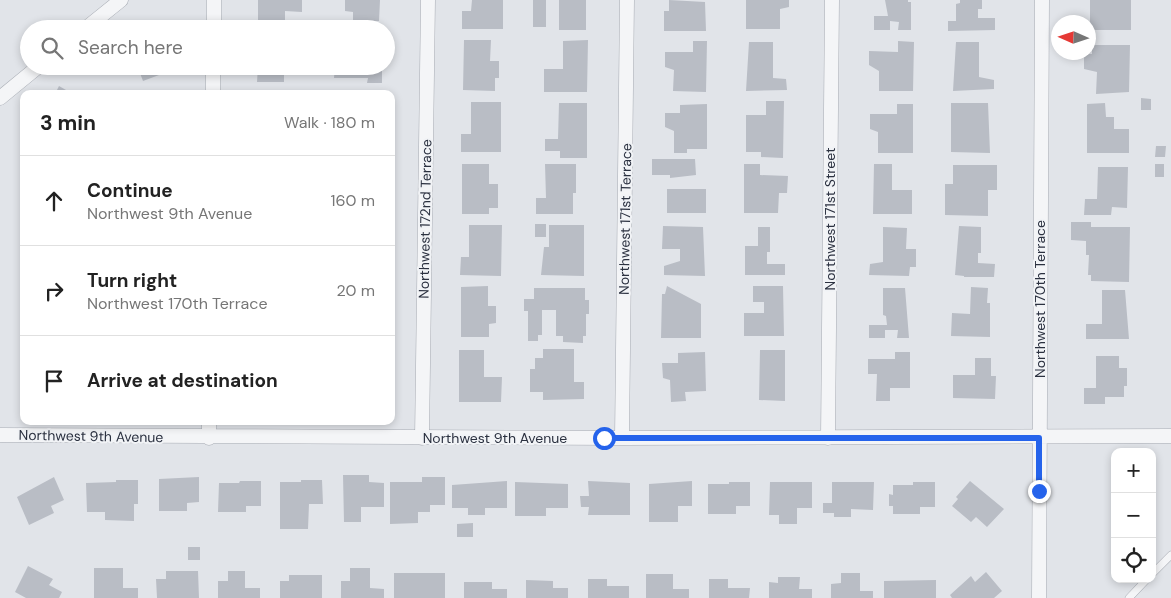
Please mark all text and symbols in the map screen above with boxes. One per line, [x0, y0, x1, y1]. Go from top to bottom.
north arrow [1051, 15, 1096, 60]
search box [20, 20, 395, 75]
icon: search [38, 34, 66, 62]
text: Search here [78, 35, 183, 60]
text: 3 min [40, 109, 96, 137]
text: Walk · 180 m [284, 112, 375, 133]
street label: Northwest 172nd Terrace [415, 139, 435, 299]
street label: Northwest 171st Terrace [615, 143, 635, 295]
street label: Northwest 171st Street [821, 148, 839, 290]
text: Continue [87, 178, 173, 203]
icon: ahead [40, 187, 68, 215]
text: 160 m [331, 190, 375, 211]
text: Northwest 9th Avenue [87, 203, 252, 224]
street label: Northwest 170th Terrace [1031, 220, 1049, 378]
text: Turn right [87, 268, 177, 293]
icon: right [40, 277, 68, 305]
text: 20 m [336, 280, 375, 301]
text: Northwest 170th Terrace [87, 293, 268, 314]
icon: arrive [40, 367, 68, 395]
text: Arrive at destination [87, 368, 278, 393]
street label: Northwest 9th Avenue [19, 426, 164, 446]
route start [593, 427, 616, 450]
street label: Northwest 9th Avenue [423, 429, 567, 447]
map controls [1111, 448, 1156, 583]
button: + [1111, 448, 1156, 493]
route end [1028, 480, 1051, 503]
button: − [1111, 493, 1156, 538]
button: locate [1111, 538, 1156, 583]

